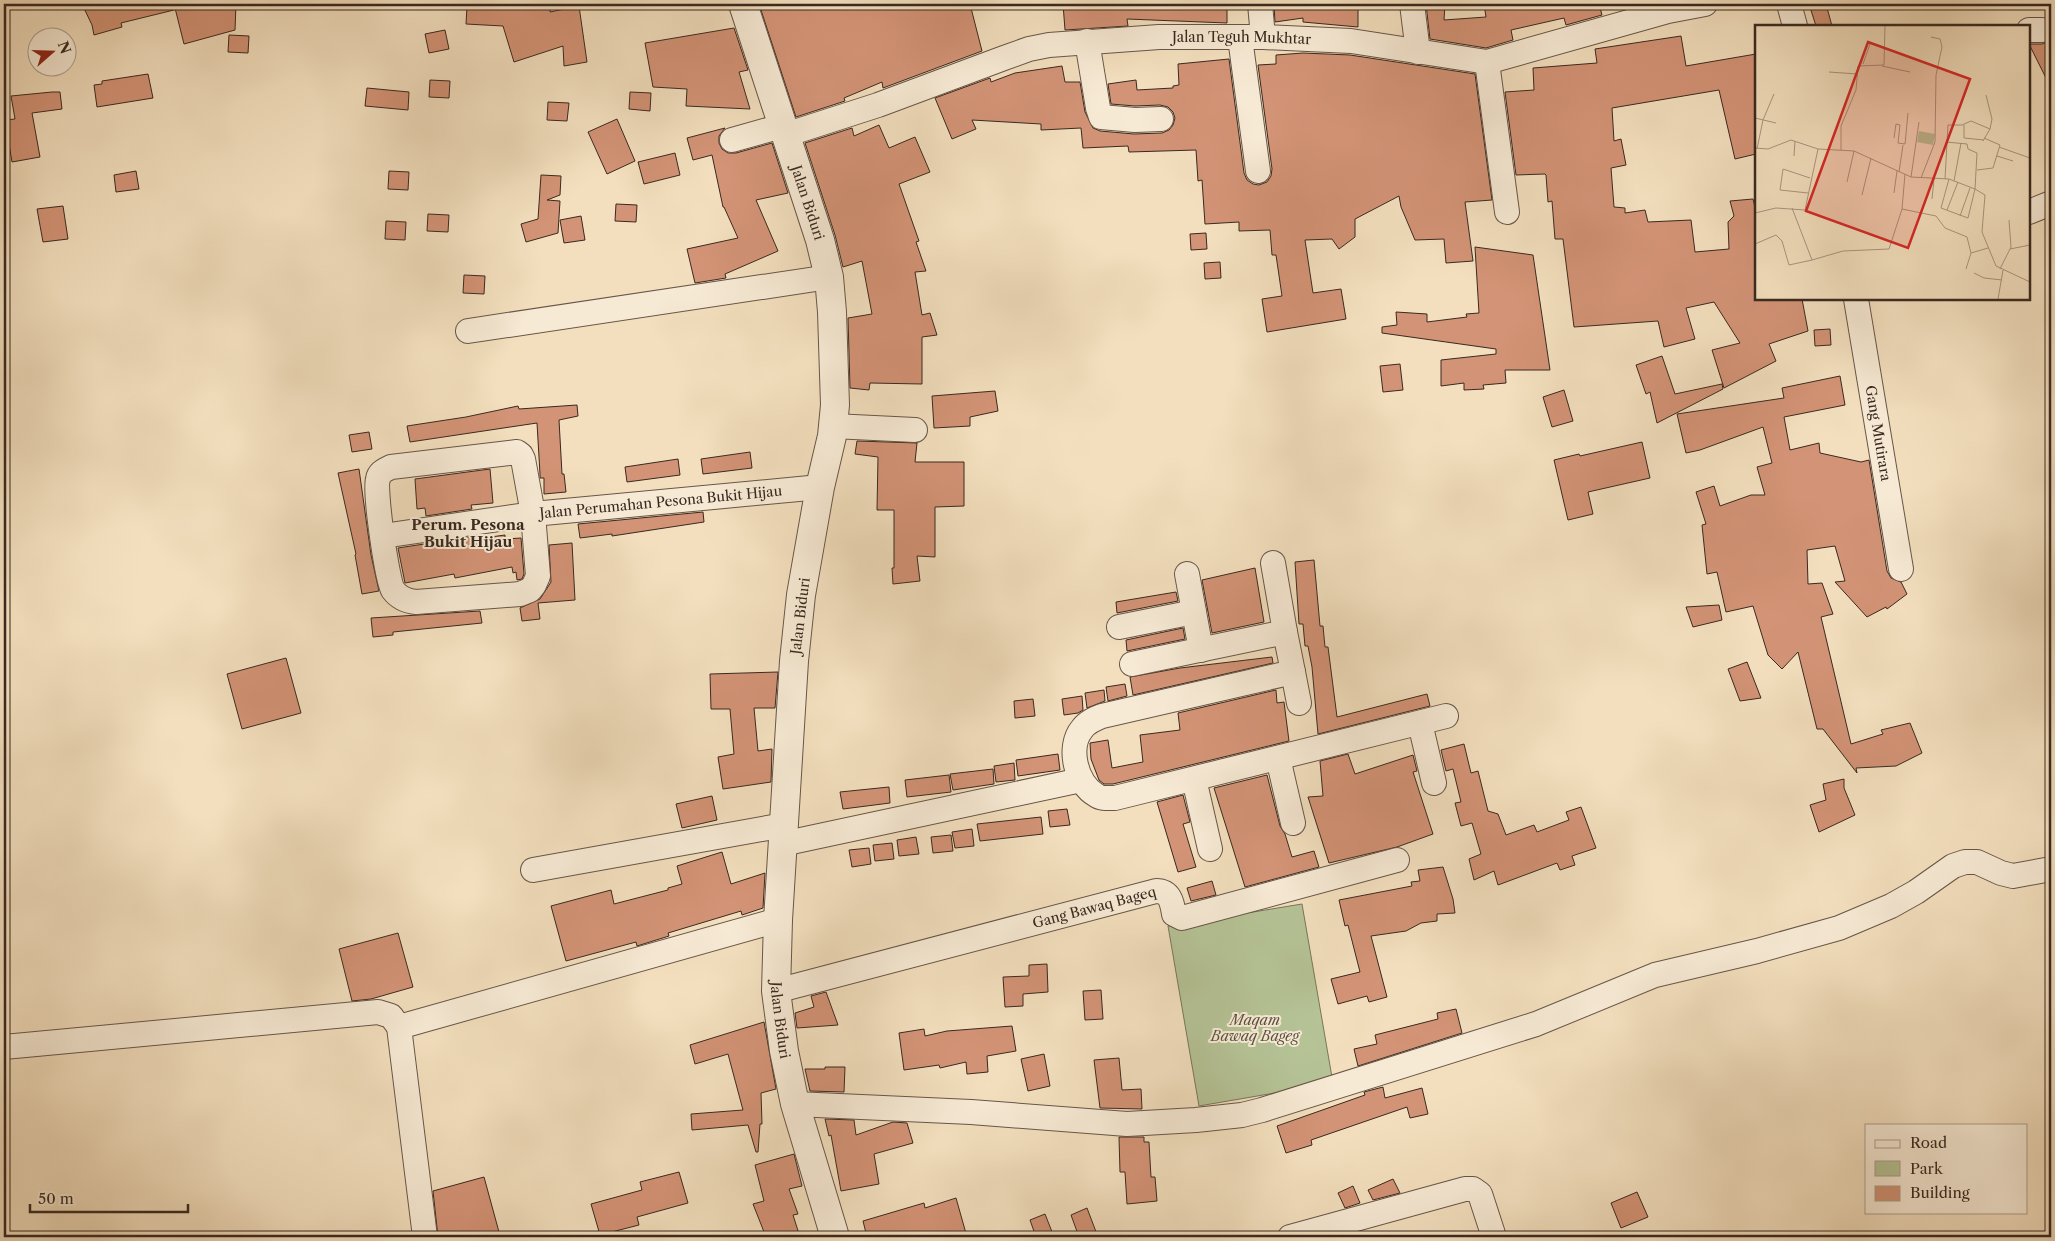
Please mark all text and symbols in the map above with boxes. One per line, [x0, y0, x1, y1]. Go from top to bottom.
inset map [1755, 25, 2030, 300]
north arrow [28, 28, 78, 78]
street label: Jalan Teguh Mukhtar [1170, 28, 1312, 48]
text: N [54, 39, 75, 56]
street label: Jalan Biduri [787, 161, 828, 242]
street label: Gang Mutirara [1862, 384, 1895, 483]
street label: Jalan Perumahan Pesona Bukit Hijau [537, 482, 783, 523]
district label: Perum. Pesona Bukit Hijau [411, 515, 525, 551]
street label: Jalan Biduri [786, 576, 814, 658]
street label: Gang Bawaq Bageq [1030, 882, 1158, 932]
street label: Jalan Biduri [767, 979, 794, 1060]
park label: Maqam Bawaq Bageg [1210, 1011, 1301, 1045]
legend [1865, 1124, 2028, 1214]
text: Road [1910, 1133, 1947, 1152]
text: Park [1910, 1159, 1944, 1178]
scale bar [30, 1181, 188, 1213]
text: Building [1910, 1183, 1970, 1202]
text: 50 m [38, 1189, 74, 1208]

